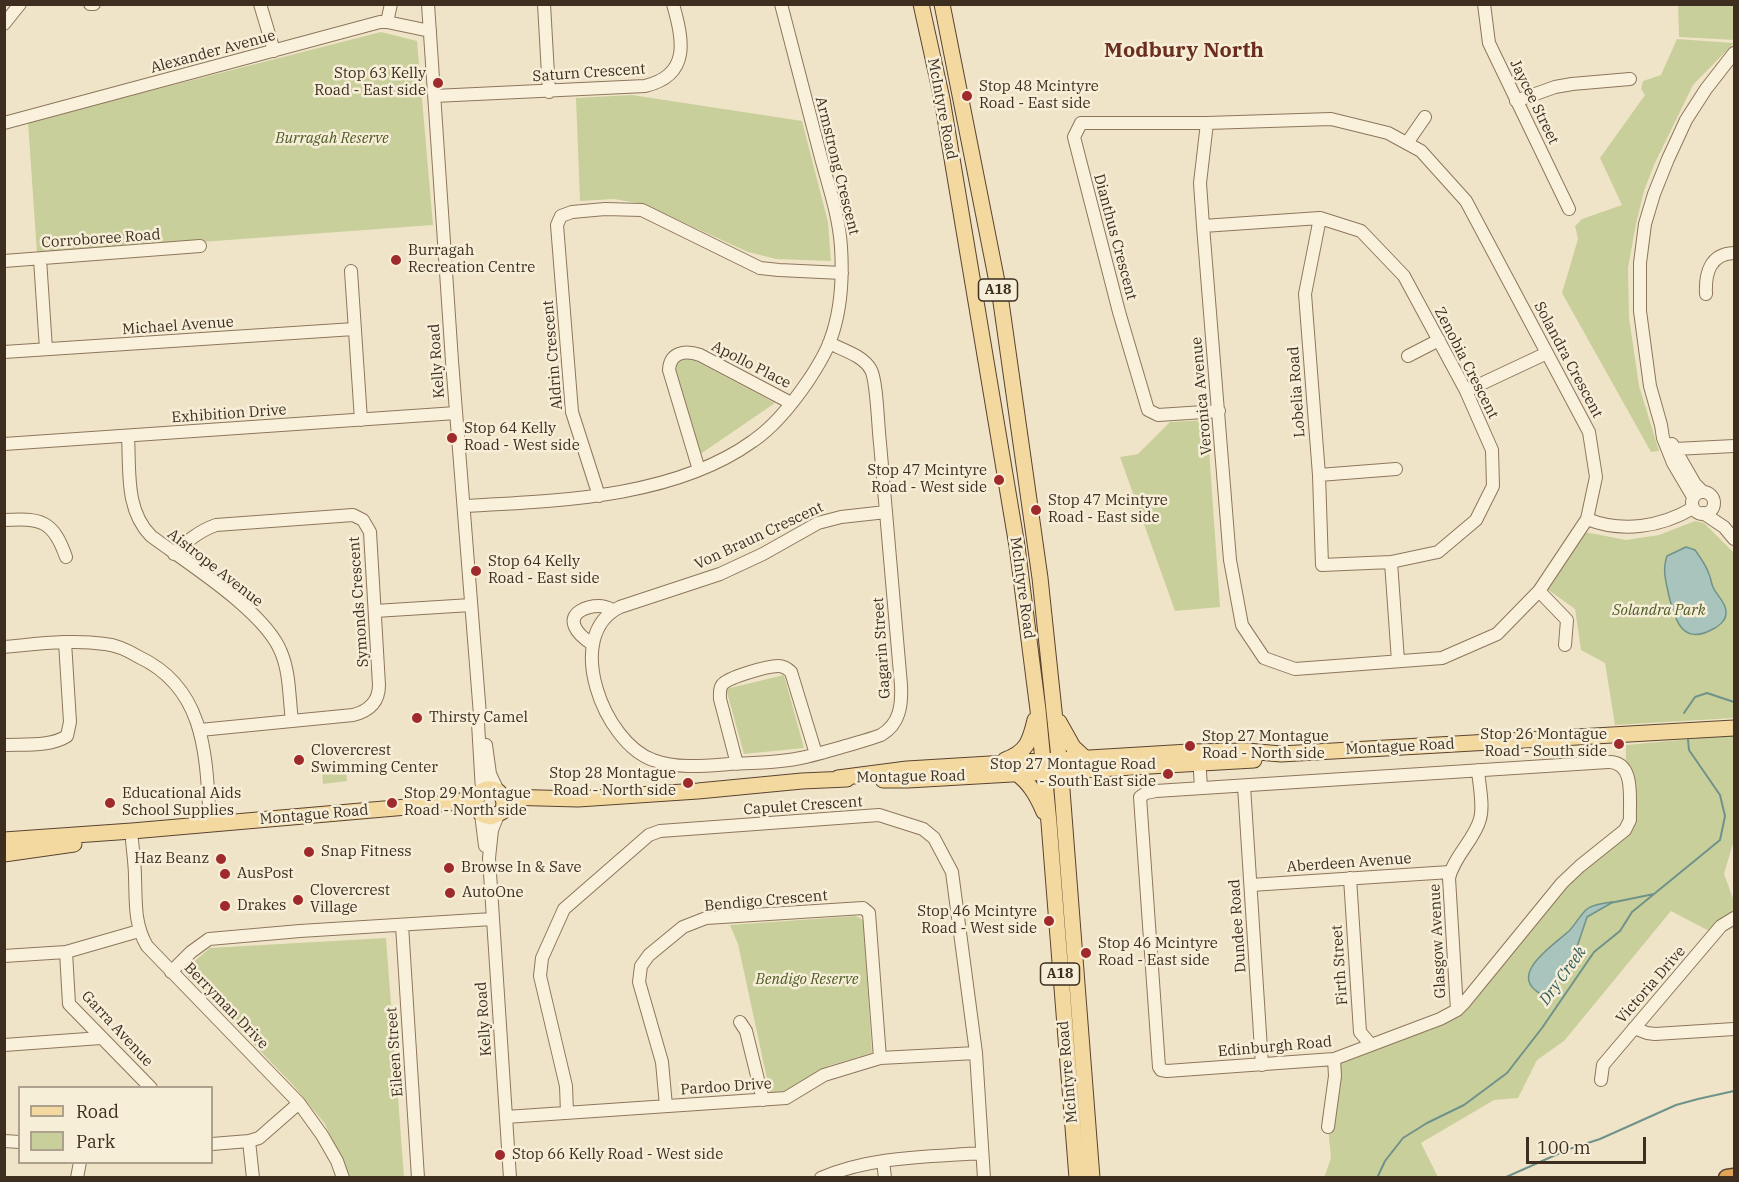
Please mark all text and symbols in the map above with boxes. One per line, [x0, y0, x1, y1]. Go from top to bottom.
street label: Alexander Avenue [148, 27, 278, 77]
district label: Modbury North [1104, 38, 1264, 64]
street label: McIntyre Road [923, 57, 961, 161]
street label: Jaycee Street [1506, 57, 1562, 147]
street label: Saturn Crescent [532, 60, 646, 86]
place label: Stop 63 Kelly Road - East side [314, 65, 426, 100]
marker: Stop 63 Kelly Road - East side [431, 76, 445, 90]
place label: Stop 48 Mcintyre Road - East side [979, 78, 1099, 113]
marker: Stop 48 Mcintyre Road - East side [960, 89, 974, 103]
street label: Armstrong Crescent [811, 95, 863, 237]
park label: Burragah Reserve [275, 130, 389, 148]
street label: Dianthus Crescent [1090, 172, 1140, 302]
street label: Corroboree Road [41, 226, 161, 252]
place label: Burragah Recreation Centre [408, 242, 535, 277]
marker: Burragah Recreation Centre [389, 253, 403, 267]
road number: A18 [978, 279, 1018, 301]
street label: Aldrin Crescent [539, 299, 567, 411]
street label: Solandra Crescent [1530, 299, 1606, 421]
street label: Zenobia Crescent [1430, 304, 1502, 422]
street label: Michael Avenue [122, 313, 234, 339]
street label: Kelly Road [425, 323, 449, 399]
street label: Veronica Avenue [1188, 336, 1216, 456]
street label: Apollo Place [708, 337, 794, 393]
street label: Lobelia Road [1285, 346, 1309, 438]
street label: Exhibition Drive [171, 401, 287, 427]
place label: Stop 64 Kelly Road - West side [464, 420, 580, 455]
marker: Stop 64 Kelly Road - West side [445, 431, 459, 445]
place label: Stop 47 Mcintyre Road - West side [867, 462, 987, 497]
marker: Stop 47 Mcintyre Road - West side [992, 473, 1006, 487]
place label: Stop 47 Mcintyre Road - East side [1048, 492, 1168, 527]
street label: Von Braun Crescent [692, 498, 826, 574]
marker: Stop 47 Mcintyre Road - East side [1029, 503, 1043, 517]
street label: Aistrope Avenue [164, 525, 266, 611]
street label: Symonds Crescent [345, 536, 373, 668]
street label: McIntyre Road [1006, 536, 1038, 640]
place label: Stop 64 Kelly Road - East side [488, 553, 600, 588]
marker: Stop 64 Kelly Road - East side [469, 564, 483, 578]
street label: Gagarin Street [869, 597, 895, 699]
park label: Solandra Park [1612, 602, 1706, 620]
place label: Thirsty Camel [429, 709, 528, 727]
marker: Thirsty Camel [410, 711, 424, 725]
place label: Stop 26 Montague Road - South side [1480, 726, 1607, 761]
place label: Stop 27 Montague Road - North side [1202, 728, 1329, 763]
street label: Montague Road [1345, 735, 1455, 759]
marker: Stop 26 Montague Road - South side [1612, 737, 1626, 751]
marker: Stop 27 Montague Road - North side [1183, 739, 1197, 753]
place label: Clovercrest Swimming Center [311, 742, 438, 777]
marker: Clovercrest Swimming Center [292, 753, 306, 767]
place label: Stop 27 Montague Road - South East side [990, 756, 1156, 791]
place label: Stop 28 Montague Road - North side [549, 765, 676, 800]
street label: Montague Road [856, 767, 966, 787]
marker: Stop 27 Montague Road - South East side [1161, 767, 1175, 781]
marker: Stop 28 Montague Road - North side [681, 776, 695, 790]
place label: Educational Aids School Supplies [122, 785, 241, 820]
place label: Stop 29 Montague Road - North side [404, 785, 531, 820]
street label: Capulet Crescent [743, 793, 863, 819]
marker: Educational Aids School Supplies [103, 796, 117, 810]
marker: Stop 29 Montague Road - North side [385, 796, 399, 810]
street label: Montague Road [259, 801, 369, 829]
place label: Snap Fitness [321, 843, 411, 861]
marker: Snap Fitness [302, 845, 316, 859]
place label: Haz Beanz [134, 850, 209, 868]
street label: Aberdeen Avenue [1286, 850, 1412, 876]
marker: Haz Beanz [214, 852, 228, 866]
place label: Browse In & Save [461, 859, 582, 877]
marker: Browse In & Save [442, 861, 456, 875]
place label: AusPost [237, 865, 294, 883]
marker: AusPost [218, 867, 232, 881]
street label: Dundee Road [1226, 879, 1250, 973]
place label: Clovercrest Village [310, 882, 390, 917]
street label: Glasgow Avenue [1426, 883, 1450, 999]
place label: AutoOne [462, 884, 524, 902]
marker: AutoOne [443, 886, 457, 900]
street label: Bendigo Crescent [704, 887, 828, 915]
marker: Clovercrest Village [291, 893, 305, 907]
place label: Drakes [237, 897, 286, 915]
marker: Drakes [218, 899, 232, 913]
place label: Stop 46 Mcintyre Road - West side [917, 903, 1037, 938]
marker: Stop 46 Mcintyre Road - West side [1042, 914, 1056, 928]
street label: Firth Street [1328, 924, 1352, 1006]
place label: Stop 46 Mcintyre Road - East side [1098, 935, 1218, 970]
water label: Dry Creek [1535, 943, 1591, 1009]
street label: Victoria Drive [1612, 943, 1690, 1027]
marker: Stop 46 Mcintyre Road - East side [1079, 946, 1093, 960]
street label: Berryman Drive [180, 959, 272, 1053]
road number: A18 [1040, 963, 1080, 985]
park label: Bendigo Reserve [756, 971, 858, 989]
street label: Kelly Road [472, 981, 496, 1057]
street label: Garra Avenue [77, 987, 157, 1071]
street label: Eileen Street [383, 1006, 407, 1098]
street label: McIntyre Road [1055, 1020, 1081, 1124]
street label: Edinburgh Road [1217, 1033, 1333, 1061]
street label: Pardoo Drive [680, 1075, 772, 1099]
legend [18, 1086, 213, 1164]
text: Road [76, 1100, 119, 1123]
scale bar [1529, 1125, 1649, 1163]
text: Park [76, 1130, 115, 1153]
text: 100 m [1537, 1136, 1591, 1159]
place label: Stop 66 Kelly Road - West side [512, 1146, 723, 1164]
marker: Stop 66 Kelly Road - West side [493, 1148, 507, 1162]

